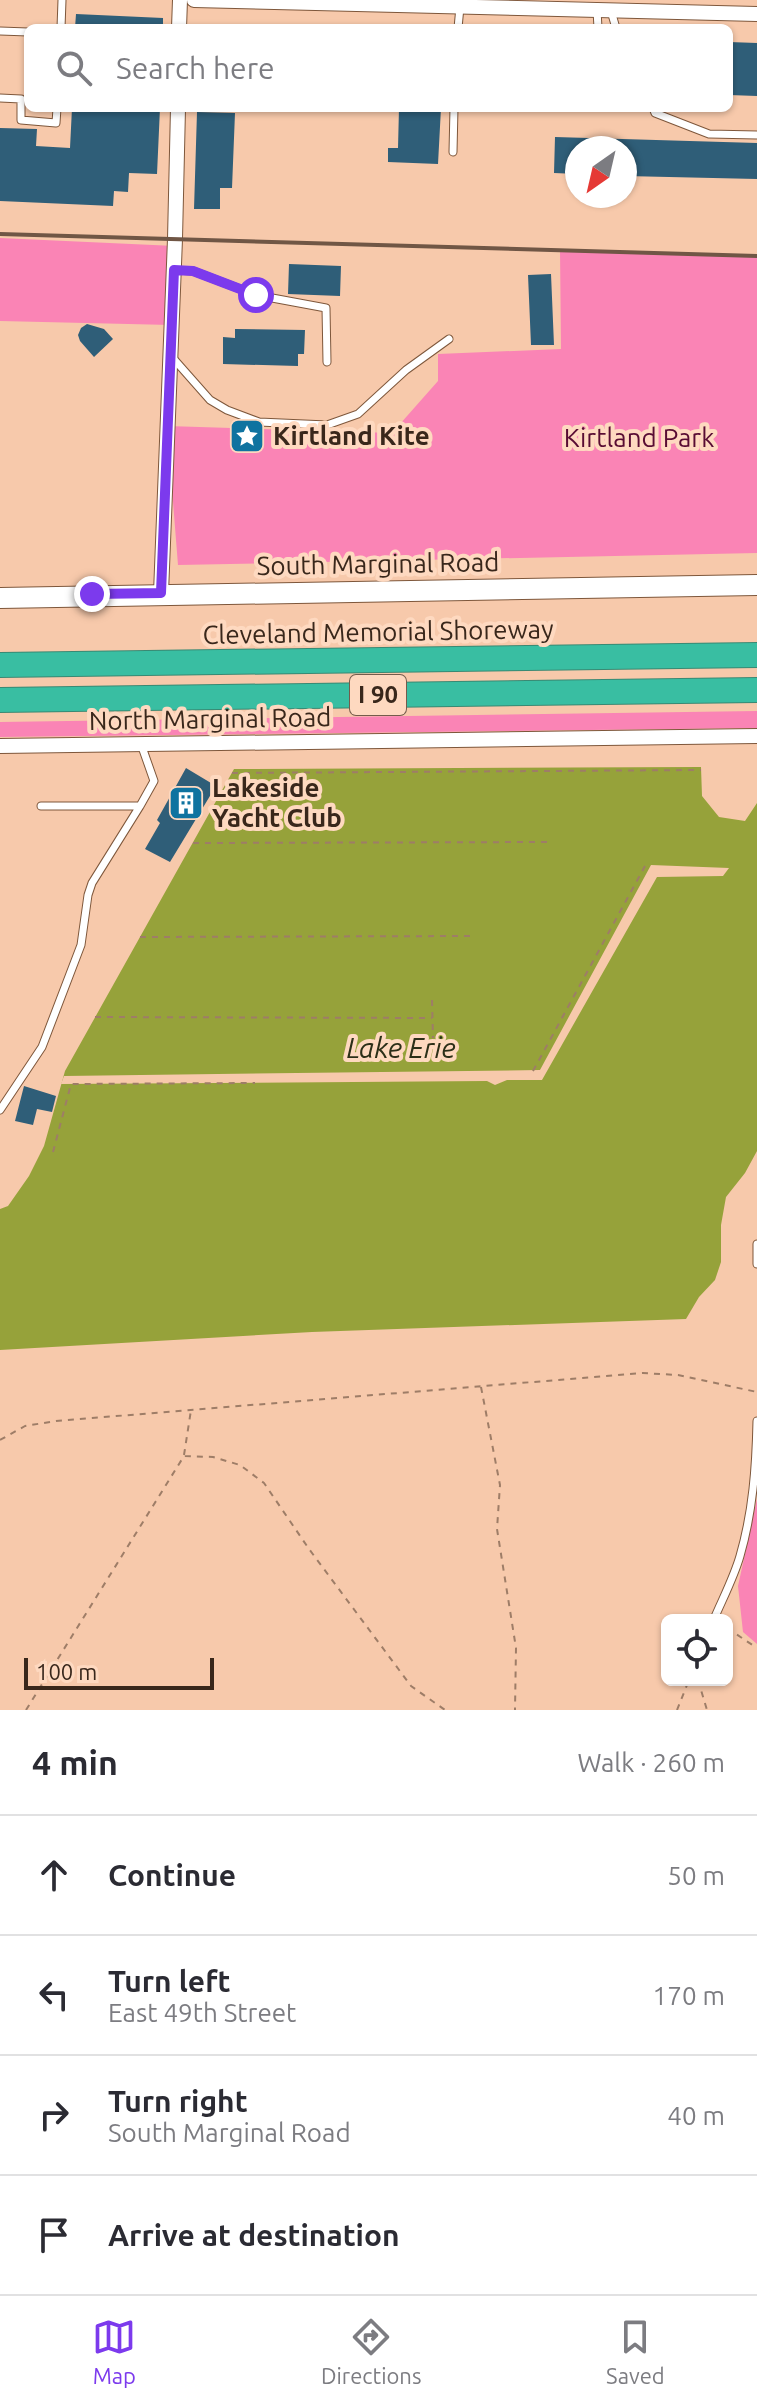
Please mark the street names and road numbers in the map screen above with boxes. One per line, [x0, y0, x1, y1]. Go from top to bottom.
street label: South Marginal Road [256, 547, 500, 580]
street label: Cleveland Memorial Shoreway [202, 614, 554, 649]
road number: I 90 [350, 675, 406, 715]
street label: North Marginal Road [88, 702, 332, 735]

